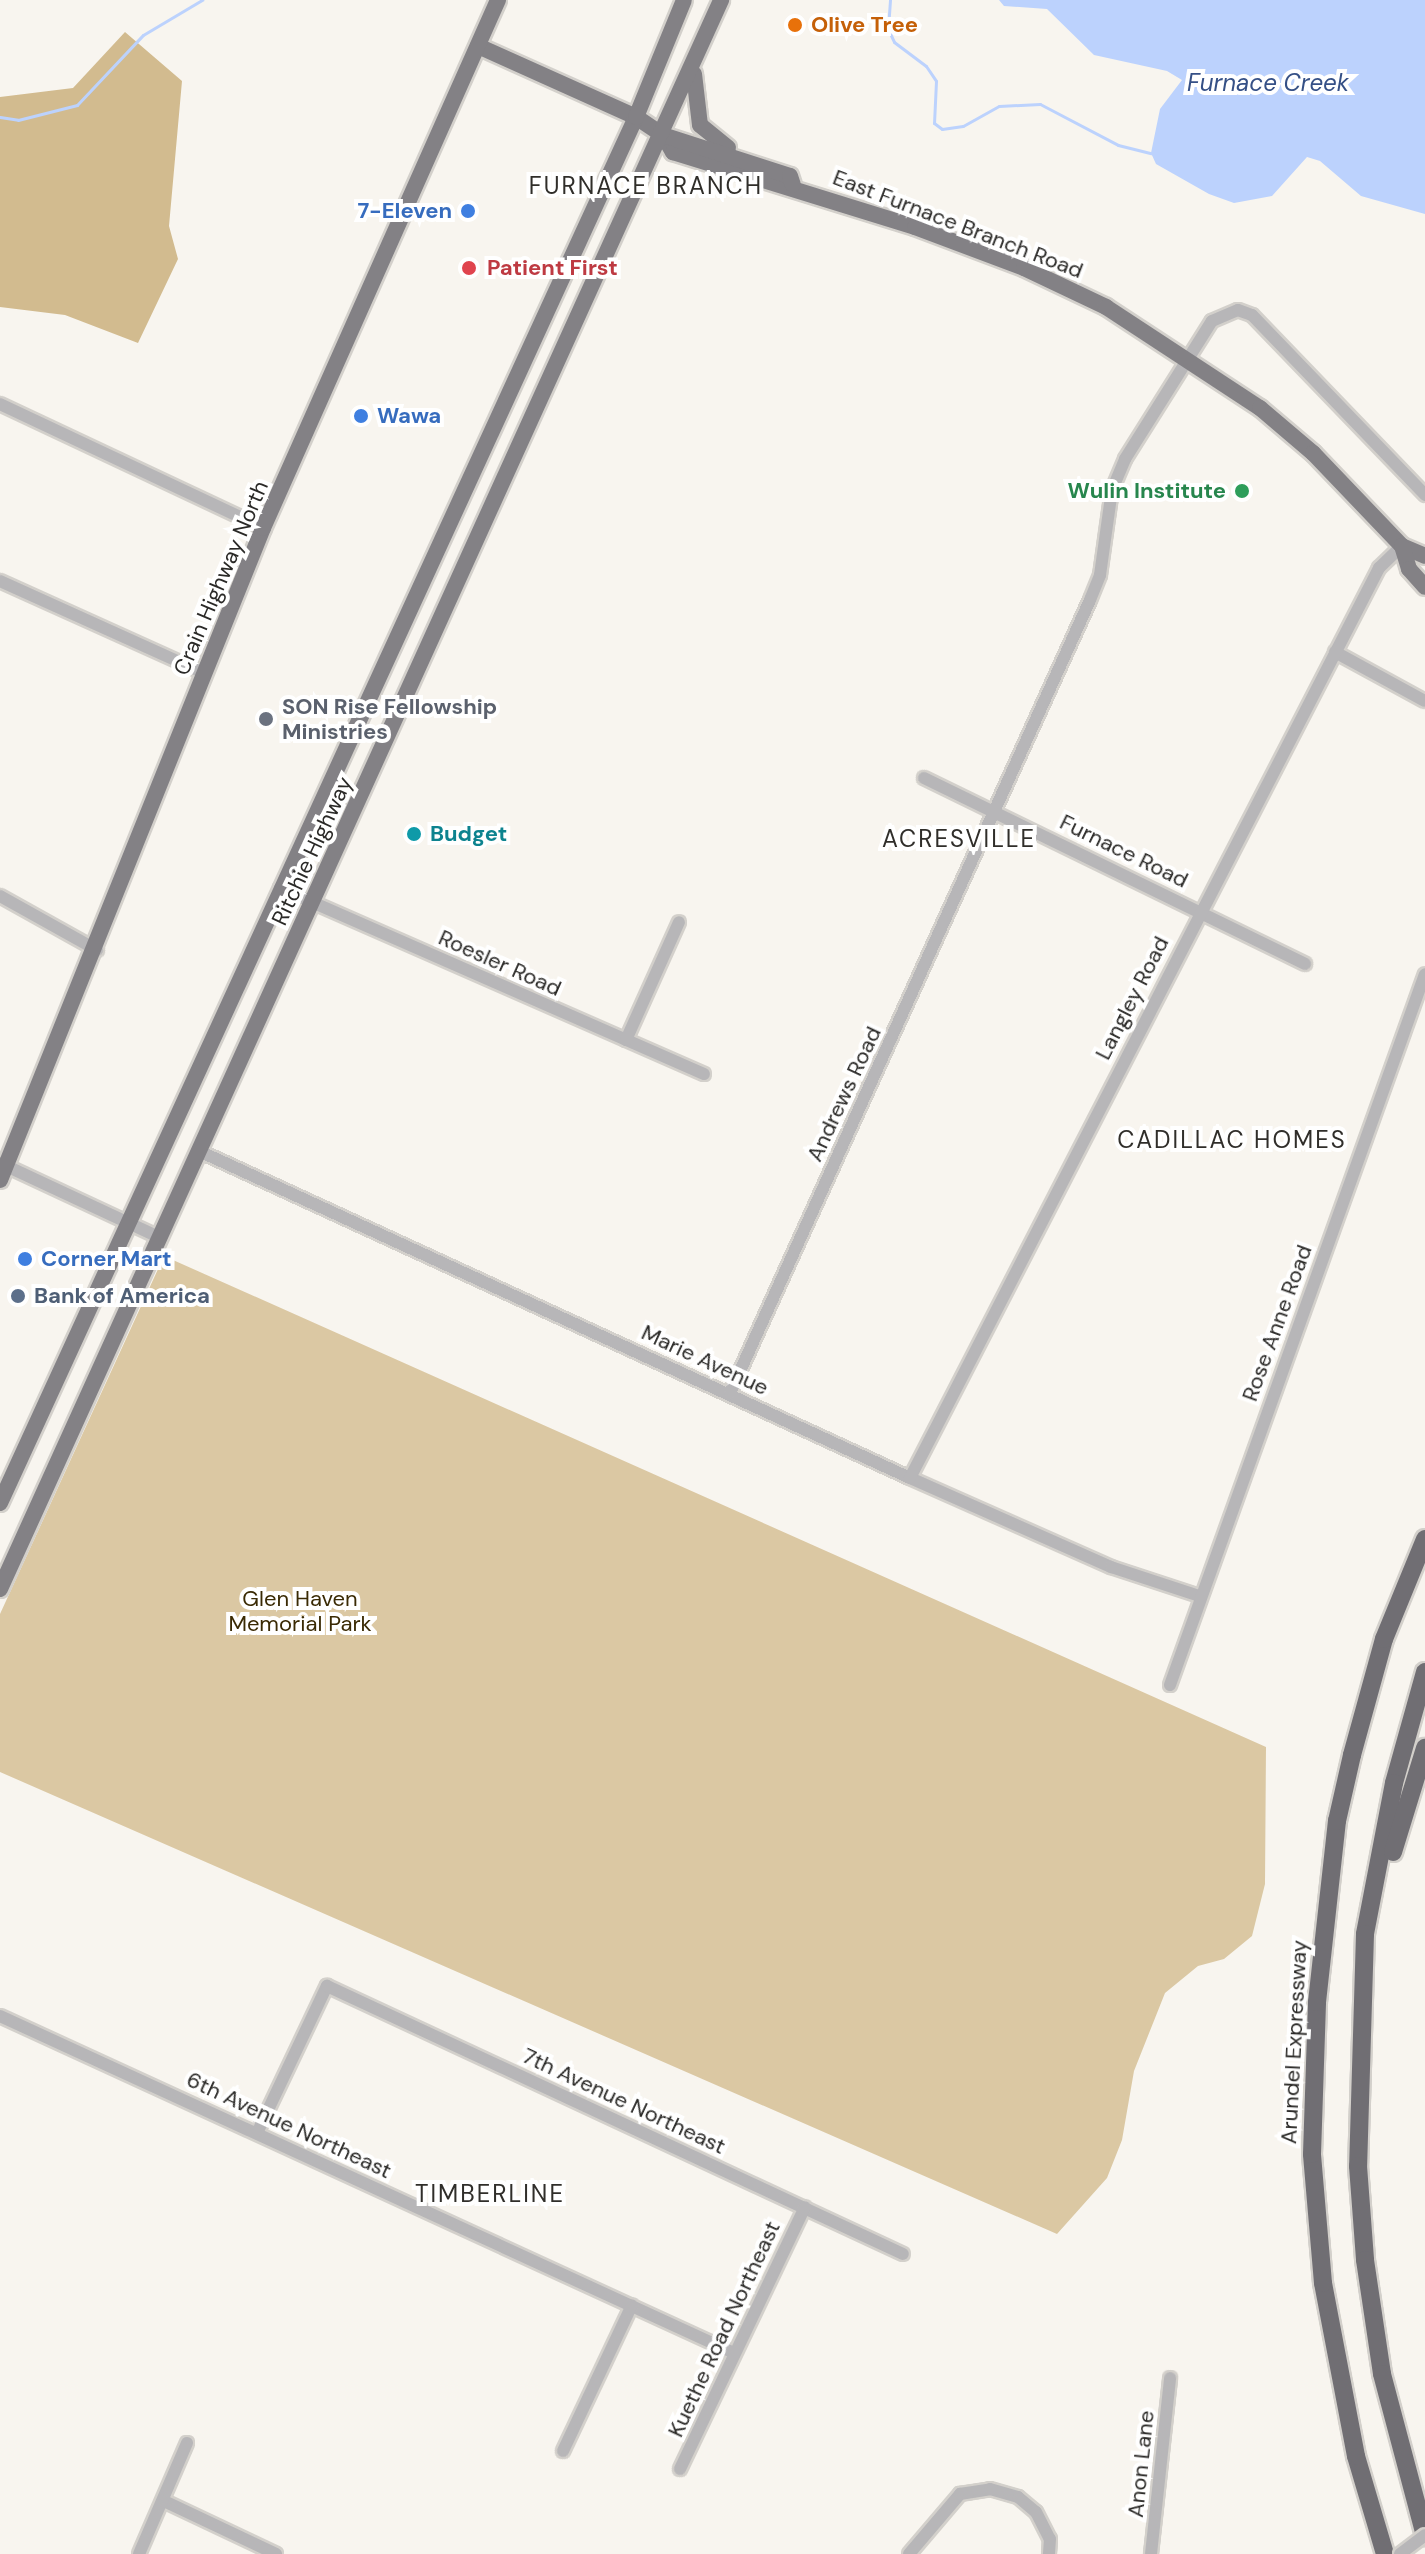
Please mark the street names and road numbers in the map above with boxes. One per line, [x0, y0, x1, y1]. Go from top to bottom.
street label: East Furnace Branch Road [829, 164, 1087, 284]
street label: Crain Highway North [168, 477, 274, 679]
street label: Ritchie Highway [266, 772, 358, 930]
street label: Furnace Road [1056, 809, 1192, 893]
street label: Roesler Road [435, 924, 565, 1002]
street label: Langley Road [1090, 932, 1174, 1064]
street label: Andrews Road [801, 1022, 887, 1166]
street label: Rose Anne Road [1237, 1241, 1317, 1405]
street label: Marie Avenue [637, 1319, 773, 1401]
street label: Arundel Expressway [1275, 1939, 1313, 2145]
street label: 7th Avenue Northeast [518, 2042, 730, 2160]
street label: 6th Avenue Northeast [182, 2066, 396, 2184]
street label: Kuethe Road Northeast [662, 2217, 786, 2441]
street label: Anon Lane [1122, 2409, 1160, 2519]

